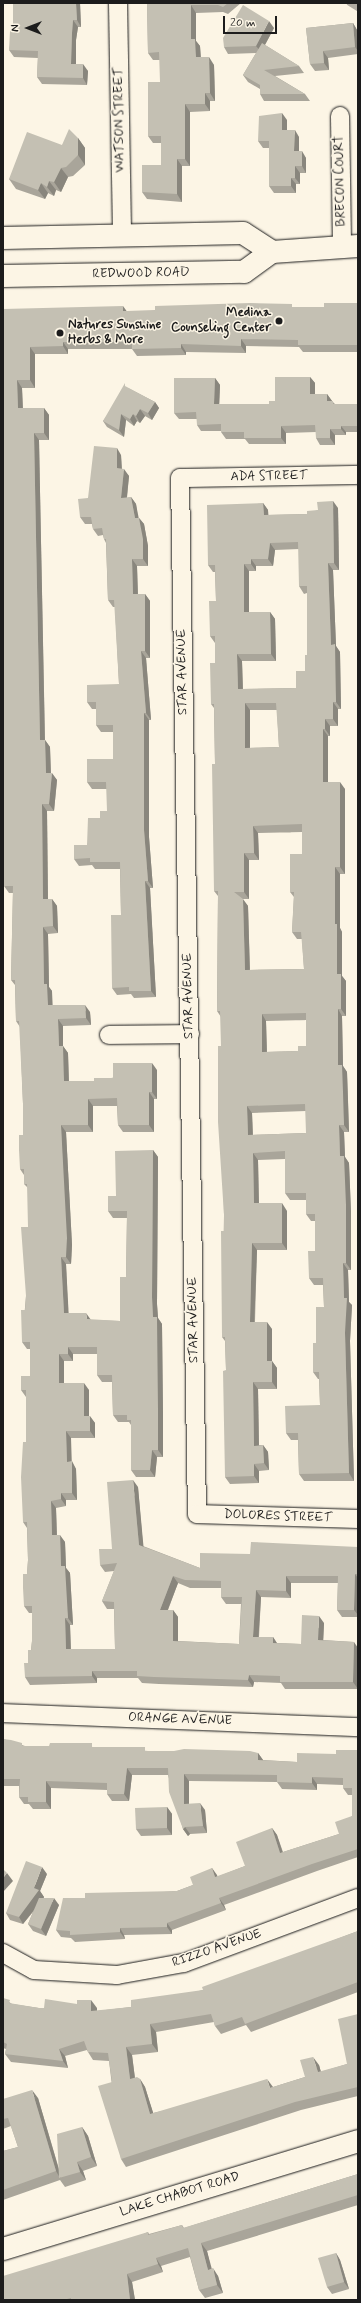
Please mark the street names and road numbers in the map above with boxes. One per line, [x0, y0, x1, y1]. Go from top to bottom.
street label: WATSON STREET [111, 67, 129, 173]
street label: BRECON COURT [332, 134, 350, 228]
street label: REDWOOD ROAD [93, 265, 189, 283]
street label: ADA STREET [230, 469, 308, 485]
street label: STAR AVENUE [174, 629, 192, 715]
street label: STAR AVENUE [180, 953, 198, 1039]
street label: STAR AVENUE [185, 1277, 203, 1363]
street label: DOLORES STREET [223, 1507, 333, 1527]
street label: ORANGE AVENUE [128, 1710, 232, 1730]
street label: RIZZO AVENUE [170, 1926, 264, 1972]
street label: LAKE CHABOT ROAD [118, 2169, 242, 2221]

